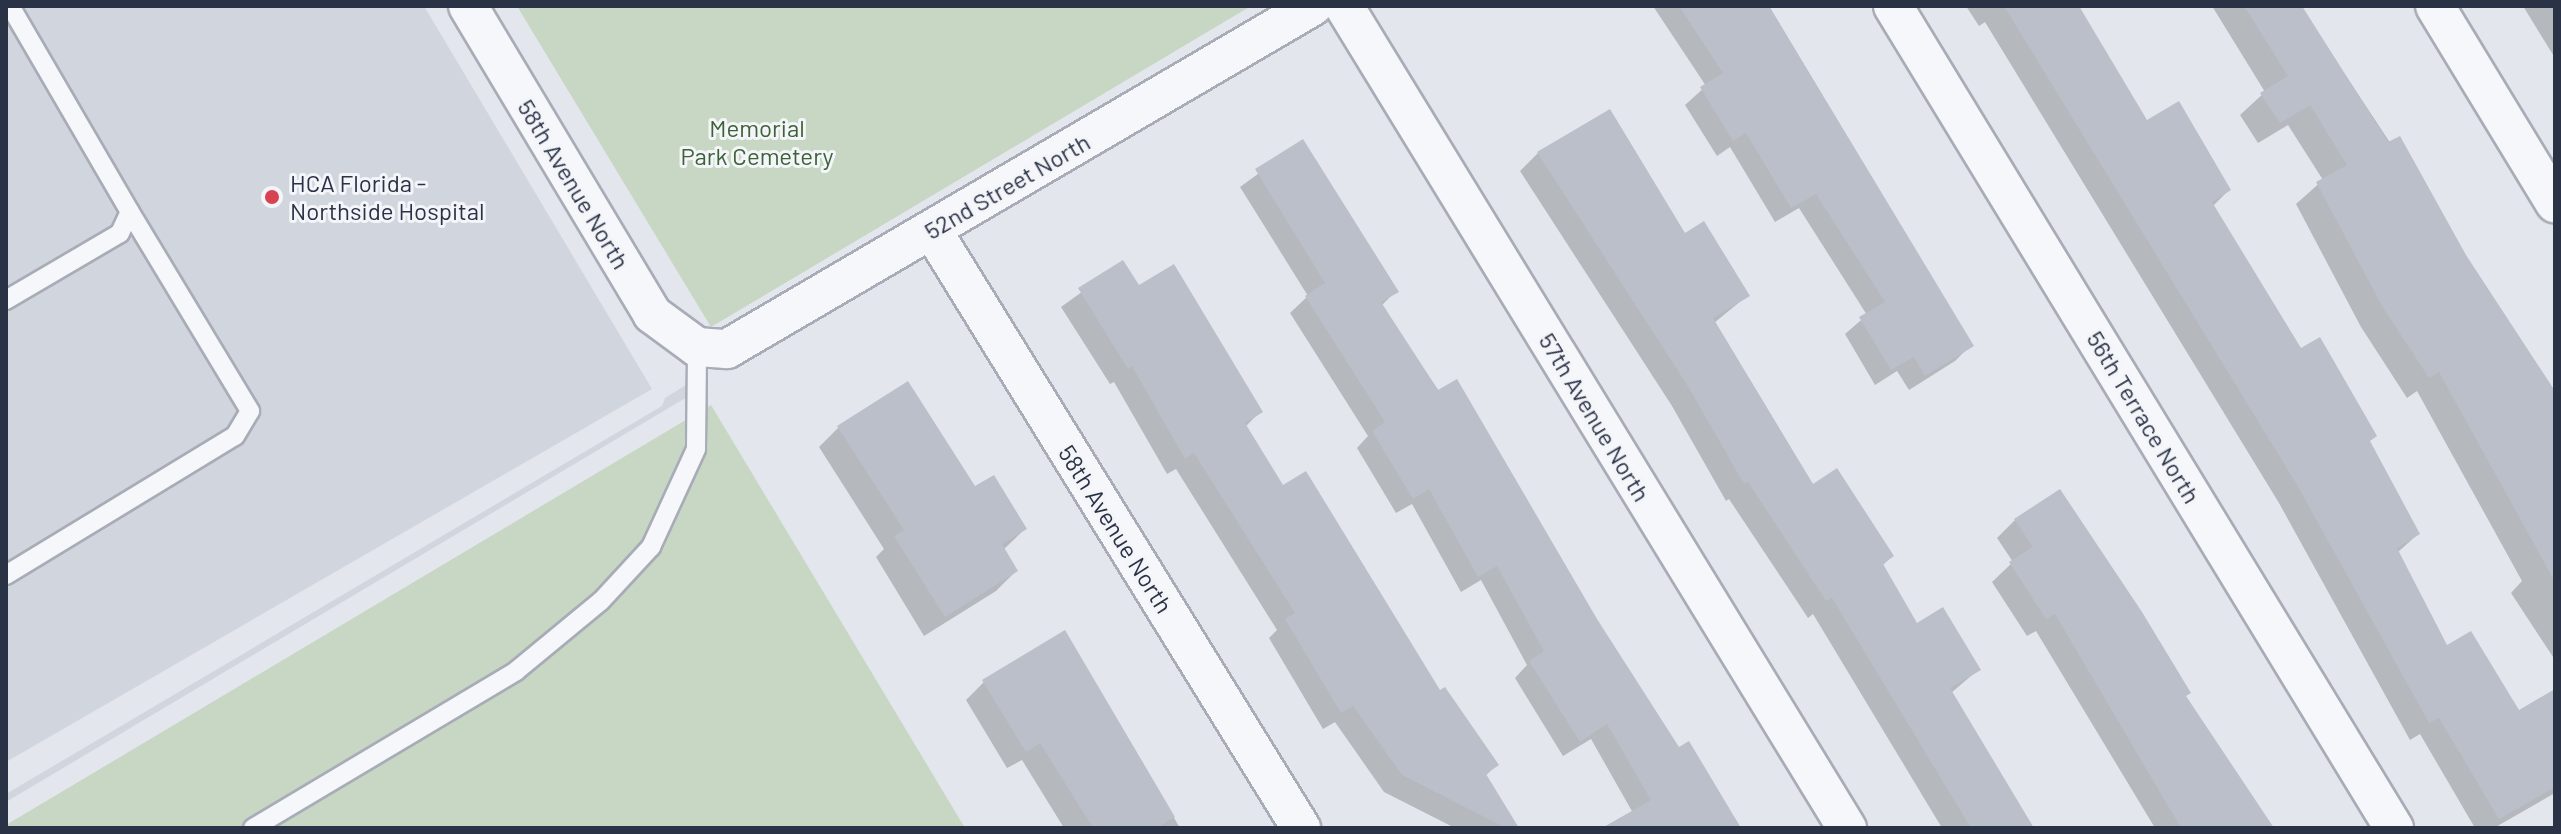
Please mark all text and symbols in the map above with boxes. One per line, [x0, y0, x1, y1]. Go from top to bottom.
street label: 58th Avenue North [512, 94, 636, 274]
park label: Memorial Park Cemetery [680, 114, 834, 170]
street label: 52nd Street North [919, 127, 1095, 245]
place label: HCA Florida - Northside Hospital [290, 169, 485, 225]
marker: HCA Florida - Northside Hospital [261, 186, 283, 208]
street label: 56th Terrace North [2081, 326, 2207, 508]
street label: 57th Avenue North [1533, 328, 1657, 506]
street label: 58th Avenue North [1053, 440, 1179, 618]

